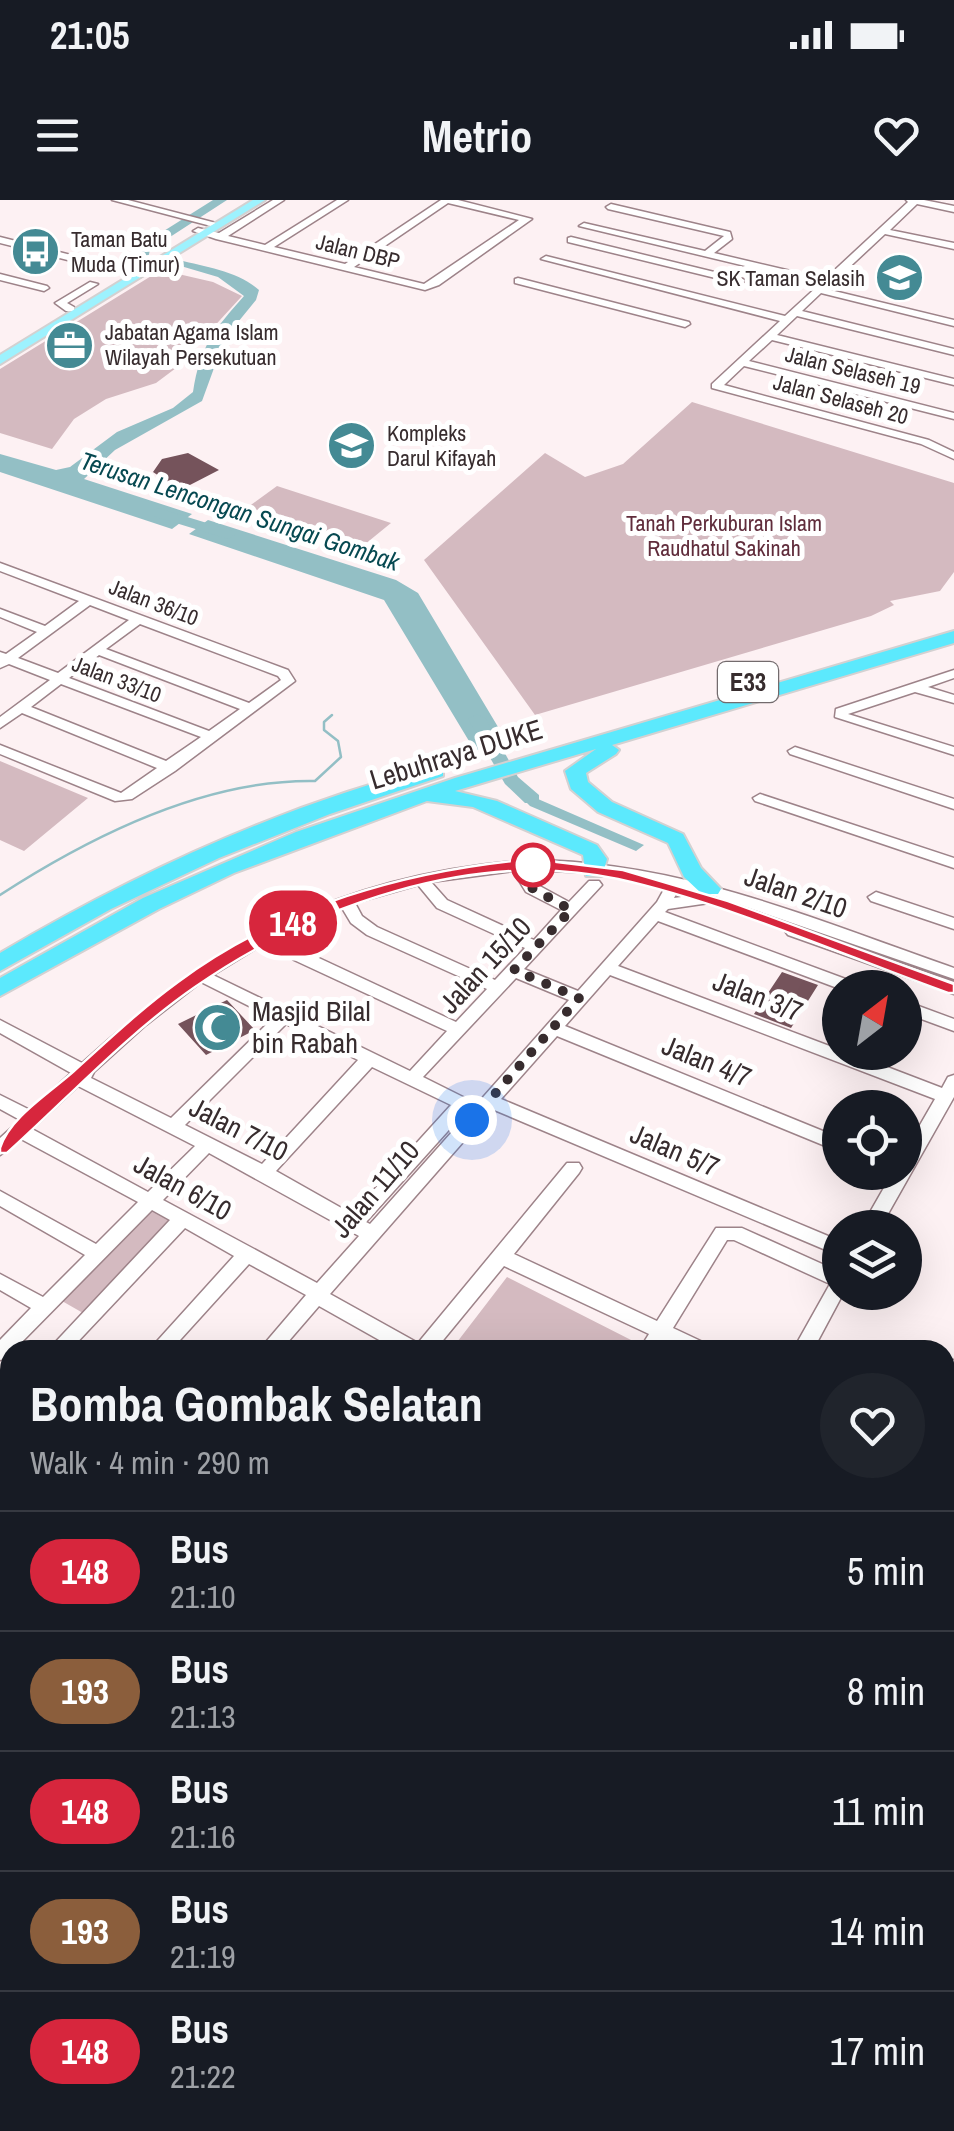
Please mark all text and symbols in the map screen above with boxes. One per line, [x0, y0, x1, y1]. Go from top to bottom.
text: 21:05 [50, 10, 130, 61]
text: Metrio [422, 105, 532, 166]
icon: menu [30, 108, 85, 163]
icon: heart [869, 108, 924, 163]
place label: Taman Batu Muda (Timur) [71, 224, 180, 279]
bus stop icon: Taman Batu Muda (Timur) [10, 226, 62, 278]
street label: Jalan DBP [313, 226, 403, 276]
school or university icon: SK Taman Selasih [874, 252, 926, 304]
place label: SK Taman Selasih [717, 263, 865, 293]
place label: Jabatan Agama Islam Wilayah Persekutuan [105, 317, 279, 372]
office icon: Jabatan Agama Islam Wilayah Persekutuan [44, 319, 96, 371]
street label: Jalan Selaseh 19 [782, 339, 924, 401]
street label: Jalan Selaseh 20 [770, 367, 912, 431]
place label: Kompleks Darul Kifayah [387, 418, 496, 473]
school or university icon: Kompleks Darul Kifayah [326, 420, 378, 472]
water label: Terusan Lencongan Sungai Gombak [76, 443, 405, 579]
park label: Tanah Perkuburan Islam Raudhatul Sakinah [626, 508, 822, 563]
street label: Jalan 36/10 [105, 571, 203, 633]
street label: Jalan 33/10 [68, 648, 166, 710]
road number: E33 [718, 662, 778, 702]
street label: Lebuhraya DUKE [365, 710, 547, 798]
unlabelled marker [512, 844, 554, 886]
street label: Jalan 2/10 [740, 857, 852, 927]
line badge: 148 [236, 890, 350, 956]
text: 148 [269, 900, 317, 947]
street label: Jalan 15/10 [431, 909, 539, 1021]
street label: Jalan 3/7 [708, 962, 808, 1030]
north arrow [822, 970, 922, 1070]
map controls [822, 970, 922, 1310]
place label: Masjid Bilal bin Rabah [252, 992, 371, 1062]
mosque icon: Masjid Bilal bin Rabah [191, 1001, 243, 1053]
street label: Jalan 4/7 [657, 1026, 757, 1096]
street label: Jalan 7/10 [183, 1088, 295, 1170]
button: locate [822, 1090, 922, 1190]
your location [447, 1095, 497, 1145]
street label: Jalan 5/7 [625, 1114, 725, 1186]
street label: Jalan 11/10 [322, 1132, 428, 1246]
street label: Jalan 6/10 [127, 1145, 239, 1229]
button: layers [822, 1210, 922, 1310]
text: Bomba Gombak Selatan [30, 1371, 483, 1436]
button: heart [820, 1373, 925, 1478]
text: Walk · 4 min · 290 m [30, 1441, 270, 1484]
text: Bus [170, 1524, 229, 1575]
text: 5 min [847, 1546, 925, 1597]
text: 148 [61, 1548, 109, 1595]
text: 21:10 [170, 1575, 236, 1618]
text: Bus [170, 1644, 229, 1695]
text: 8 min [847, 1666, 925, 1717]
text: 193 [61, 1668, 109, 1715]
text: 21:13 [170, 1695, 236, 1738]
text: Bus [170, 1764, 229, 1815]
text: 11 min [832, 1786, 925, 1837]
text: 148 [61, 1788, 109, 1835]
text: 21:16 [170, 1815, 236, 1858]
text: Bus [170, 1884, 229, 1935]
text: 14 min [830, 1906, 925, 1957]
text: 193 [61, 1908, 109, 1955]
text: 21:19 [170, 1935, 236, 1978]
text: Bus [170, 2004, 229, 2055]
text: 17 min [830, 2026, 925, 2077]
text: 148 [61, 2028, 109, 2075]
text: 21:22 [170, 2055, 236, 2098]

